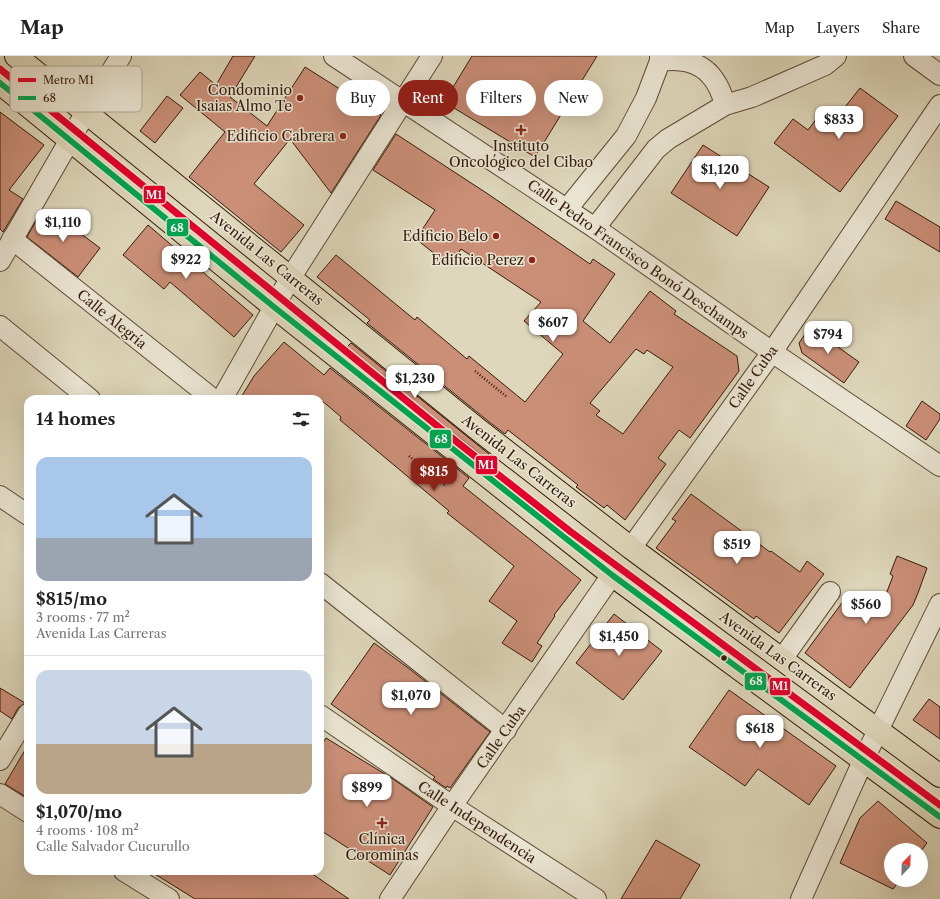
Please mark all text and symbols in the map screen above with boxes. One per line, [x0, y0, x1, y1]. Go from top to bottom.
text: Map [20, 16, 64, 39]
text: Map [764, 19, 794, 37]
text: Layers [816, 19, 860, 37]
text: Share [882, 19, 920, 37]
legend [10, 66, 142, 112]
text: Metro M1 [43, 73, 94, 87]
chip: Buy [336, 80, 390, 116]
chip: Rent [398, 80, 458, 116]
chip: Filters [466, 80, 536, 116]
chip: New [544, 80, 603, 116]
place label: Condominio Isaias Almo Te [196, 81, 292, 115]
text: 68 [43, 91, 56, 105]
marker: Condominio Isaias Almo Te [295, 93, 305, 103]
pin: $833 [815, 106, 863, 140]
text: $833 [824, 111, 854, 127]
marker: Instituto Oncológico del Cibao [515, 124, 527, 136]
place label: Edificio Cabrera [226, 127, 336, 145]
marker: Edificio Cabrera [338, 131, 348, 141]
place label: Instituto Oncológico del Cibao [449, 137, 593, 171]
pin: $1,120 [687, 156, 753, 190]
text: $1,120 [701, 161, 739, 177]
street label: Calle Pedro Francisco Bonó Deschamps [524, 175, 752, 343]
line badge: M1 [143, 185, 166, 204]
text: M1 [146, 188, 162, 202]
street label: Avenida Las Carreras [206, 206, 327, 309]
pin: $1,110 [30, 209, 96, 243]
text: $1,110 [45, 214, 81, 230]
line badge: 68 [166, 218, 189, 237]
text: 68 [170, 221, 184, 235]
place label: Edificio Belo [402, 227, 488, 245]
marker: Edificio Belo [491, 231, 501, 241]
pin: $922 [162, 246, 210, 280]
text: $922 [171, 251, 201, 267]
place label: Edificio Perez [431, 251, 524, 269]
marker: Edificio Perez [527, 255, 537, 265]
street label: Calle Alegría [73, 285, 151, 353]
pin: $607 [529, 309, 577, 343]
text: $607 [538, 314, 568, 330]
pin: $794 [804, 321, 852, 355]
text: $794 [813, 326, 843, 342]
street label: Calle Cuba [725, 341, 782, 412]
pin: $1,230 [382, 365, 448, 399]
text: $1,230 [395, 370, 435, 386]
icon: filters [290, 408, 312, 430]
text: 14 homes [36, 409, 115, 429]
street label: Avenida Las Carreras [457, 410, 580, 511]
line badge: 68 [429, 429, 452, 449]
text: 68 [434, 432, 448, 446]
line badge: M1 [475, 455, 498, 475]
pin: $815 [410, 458, 458, 492]
text: M1 [478, 458, 494, 472]
text: $815 [420, 463, 448, 479]
icon: home [138, 483, 210, 555]
pin: $519 [713, 531, 761, 565]
text: $519 [723, 536, 751, 552]
text: $815/mo [36, 589, 107, 609]
pin: $560 [842, 591, 890, 625]
text: $560 [851, 596, 881, 612]
street label: Avenida Las Carreras [715, 607, 840, 705]
text: 3 rooms · 77 m² [36, 609, 130, 625]
pin: $1,450 [586, 623, 652, 657]
text: Avenida Las Carreras [36, 625, 166, 641]
text: $1,450 [599, 628, 639, 644]
unlabelled marker [719, 653, 729, 663]
line badge: 68 [744, 672, 767, 691]
text: 68 [749, 674, 763, 688]
line badge: M1 [769, 677, 791, 696]
text: M1 [772, 679, 788, 693]
pin: $1,070 [378, 682, 444, 716]
text: $1,070 [391, 687, 431, 703]
icon: home [138, 696, 210, 768]
street label: Calle Cuba [473, 701, 530, 772]
pin: $618 [736, 715, 784, 749]
text: $618 [746, 720, 774, 736]
pin: $899 [343, 774, 391, 808]
street label: Calle Independencia [414, 777, 540, 867]
text: $899 [352, 779, 382, 795]
text: $1,070/mo [36, 802, 122, 822]
marker: Clínica Corominas [376, 817, 388, 829]
text: 4 rooms · 108 m² [36, 822, 139, 838]
place label: Clínica Corominas [345, 830, 419, 864]
text: Calle Salvador Cucurullo [36, 838, 190, 854]
north arrow [884, 843, 928, 887]
map controls [884, 843, 928, 887]

